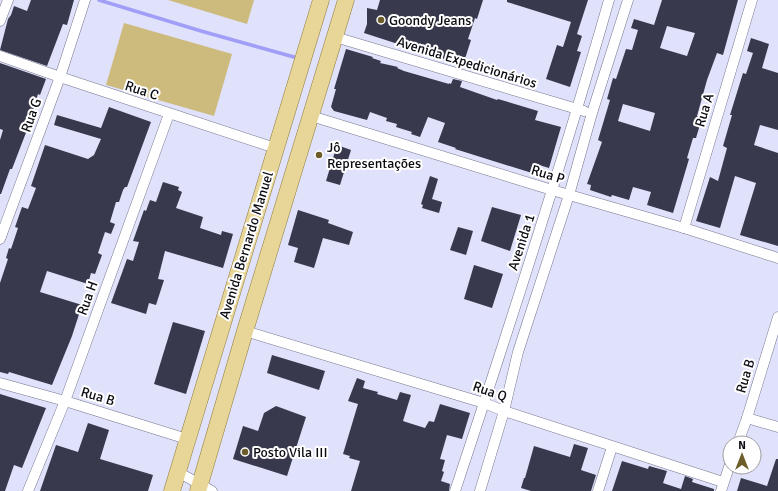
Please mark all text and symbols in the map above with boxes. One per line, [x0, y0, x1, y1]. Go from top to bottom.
place label: Goondy Jeans [389, 12, 471, 29]
marker: Goondy Jeans [376, 15, 386, 25]
street label: Avenida Expedicionários [395, 33, 539, 92]
street label: Rua C [123, 77, 161, 104]
street label: Rua A [691, 91, 718, 129]
street label: Rua G [18, 96, 45, 135]
place label: Jô Representações [327, 139, 421, 172]
marker: Jô Representações [314, 150, 324, 160]
street label: Rua P [529, 161, 567, 188]
street label: Avenida Bernardo Manuel [216, 169, 277, 321]
street label: Avenida 1 [504, 212, 539, 272]
street label: Rua H [73, 279, 102, 318]
street label: Rua B [732, 357, 759, 395]
street label: Rua Q [470, 378, 509, 405]
street label: Rua B [79, 383, 117, 410]
north arrow [722, 435, 762, 475]
text: N [738, 439, 746, 452]
place label: Posto Vila III [253, 444, 328, 461]
marker: Posto Vila III [240, 447, 250, 457]

